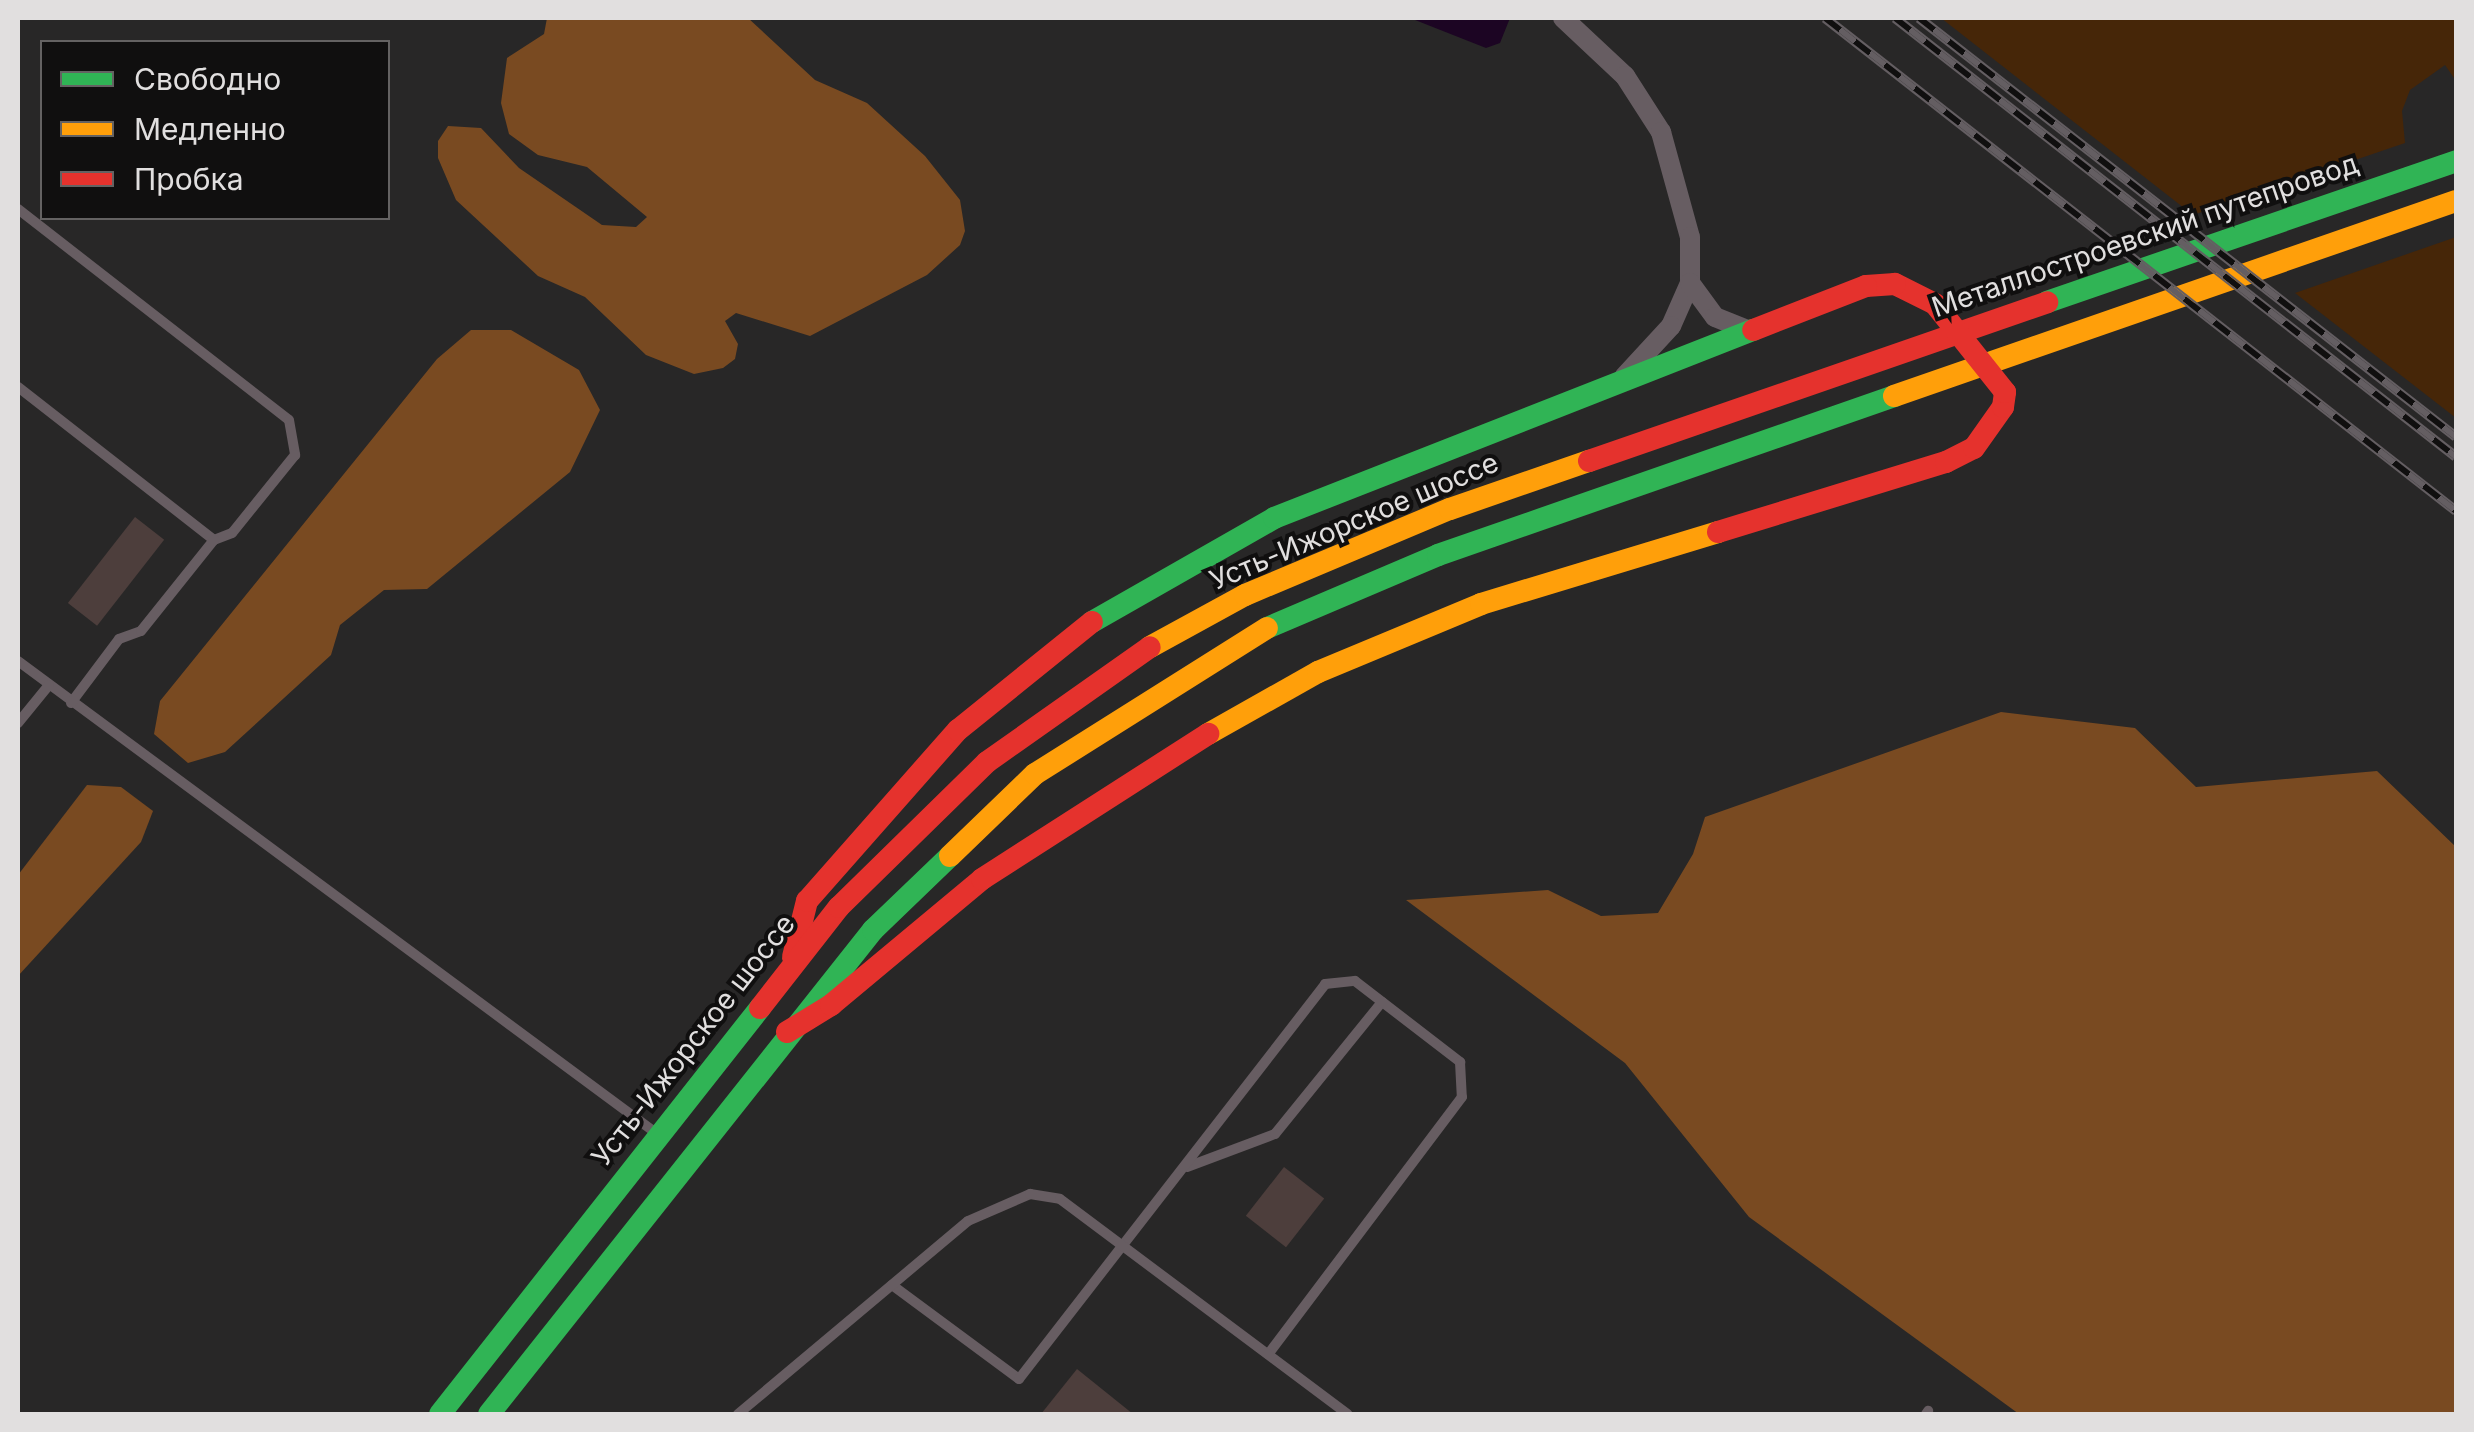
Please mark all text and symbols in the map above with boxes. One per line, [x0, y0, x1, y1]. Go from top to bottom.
legend [40, 40, 390, 220]
text: Свободно [134, 61, 281, 97]
text: Медленно [134, 111, 286, 147]
street label: Металлостроевский путепровод [1927, 146, 2363, 324]
text: Пробка [134, 161, 244, 197]
street label: Усть-Ижорское шоссе [1205, 445, 1503, 597]
street label: Усть-Ижорское шоссе [584, 907, 802, 1173]

